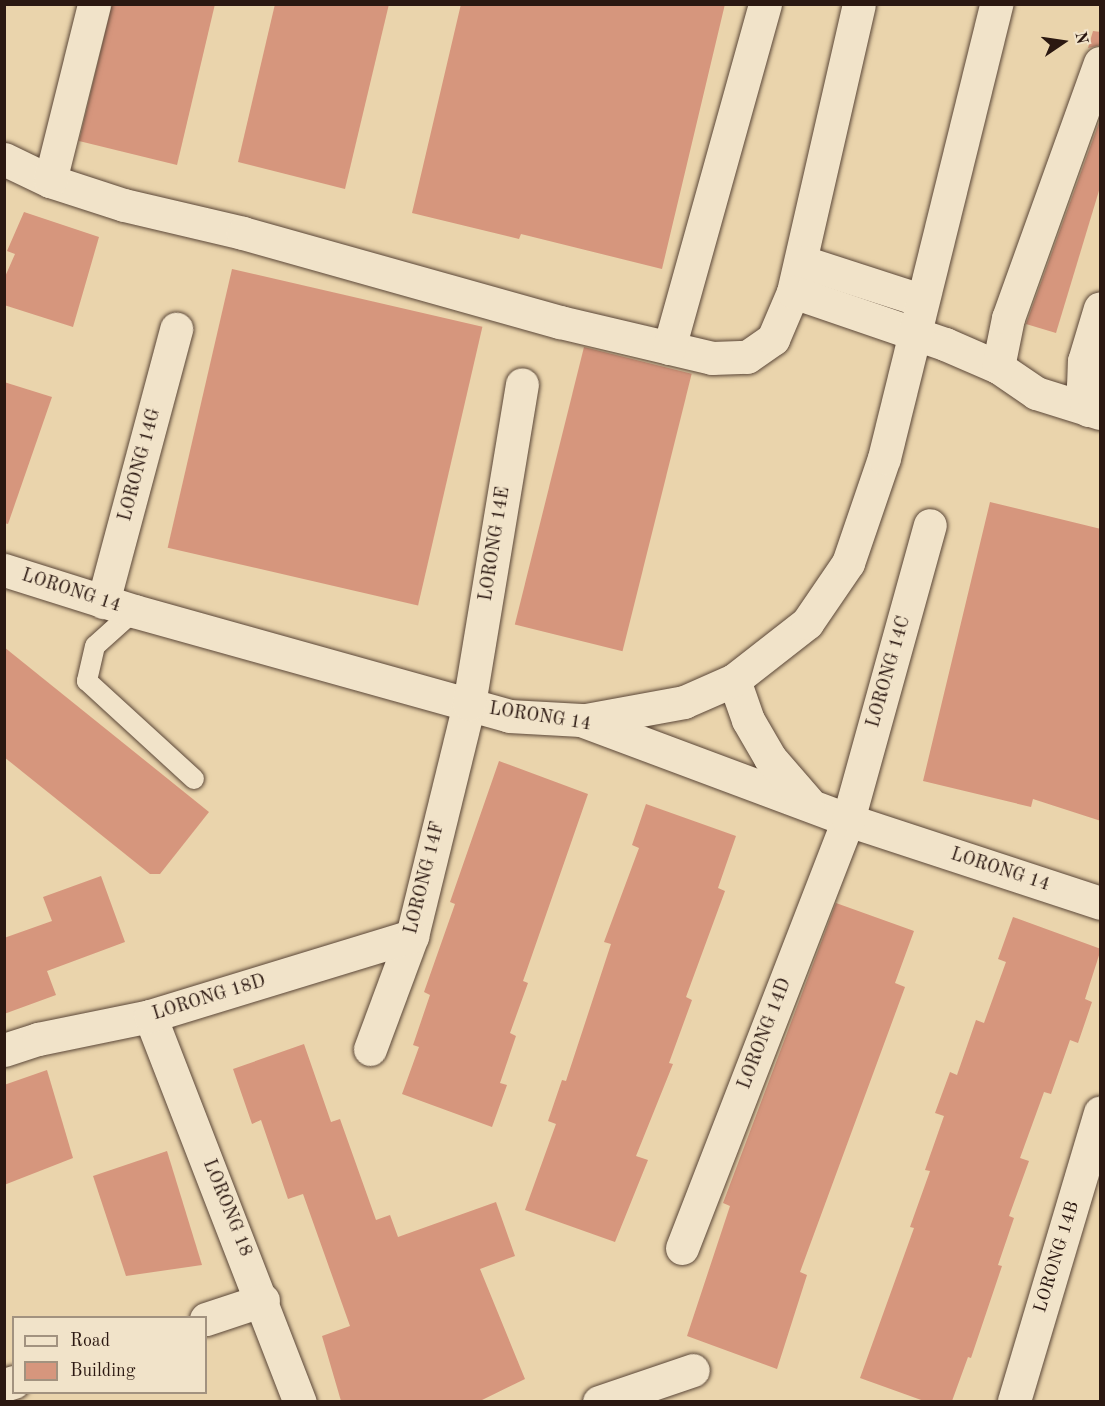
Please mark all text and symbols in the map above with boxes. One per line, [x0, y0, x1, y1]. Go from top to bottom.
north arrow [1033, 12, 1093, 72]
text: N [1071, 30, 1090, 46]
street label: LORONG 14G [115, 406, 165, 524]
street label: LORONG 14E [475, 485, 515, 603]
street label: LORONG 14 [19, 565, 123, 617]
street label: LORONG 14C [863, 614, 915, 730]
street label: LORONG 14 [487, 698, 593, 736]
street label: LORONG 14F [401, 820, 449, 936]
street label: LORONG 14 [948, 844, 1052, 896]
street label: LORONG 18D [150, 971, 268, 1025]
street label: LORONG 14D [734, 976, 796, 1092]
street label: LORONG 18 [198, 1156, 256, 1260]
street label: LORONG 14B [1030, 1199, 1084, 1315]
legend [12, 1316, 207, 1394]
text: Road [70, 1332, 110, 1350]
text: Building [70, 1362, 135, 1380]

